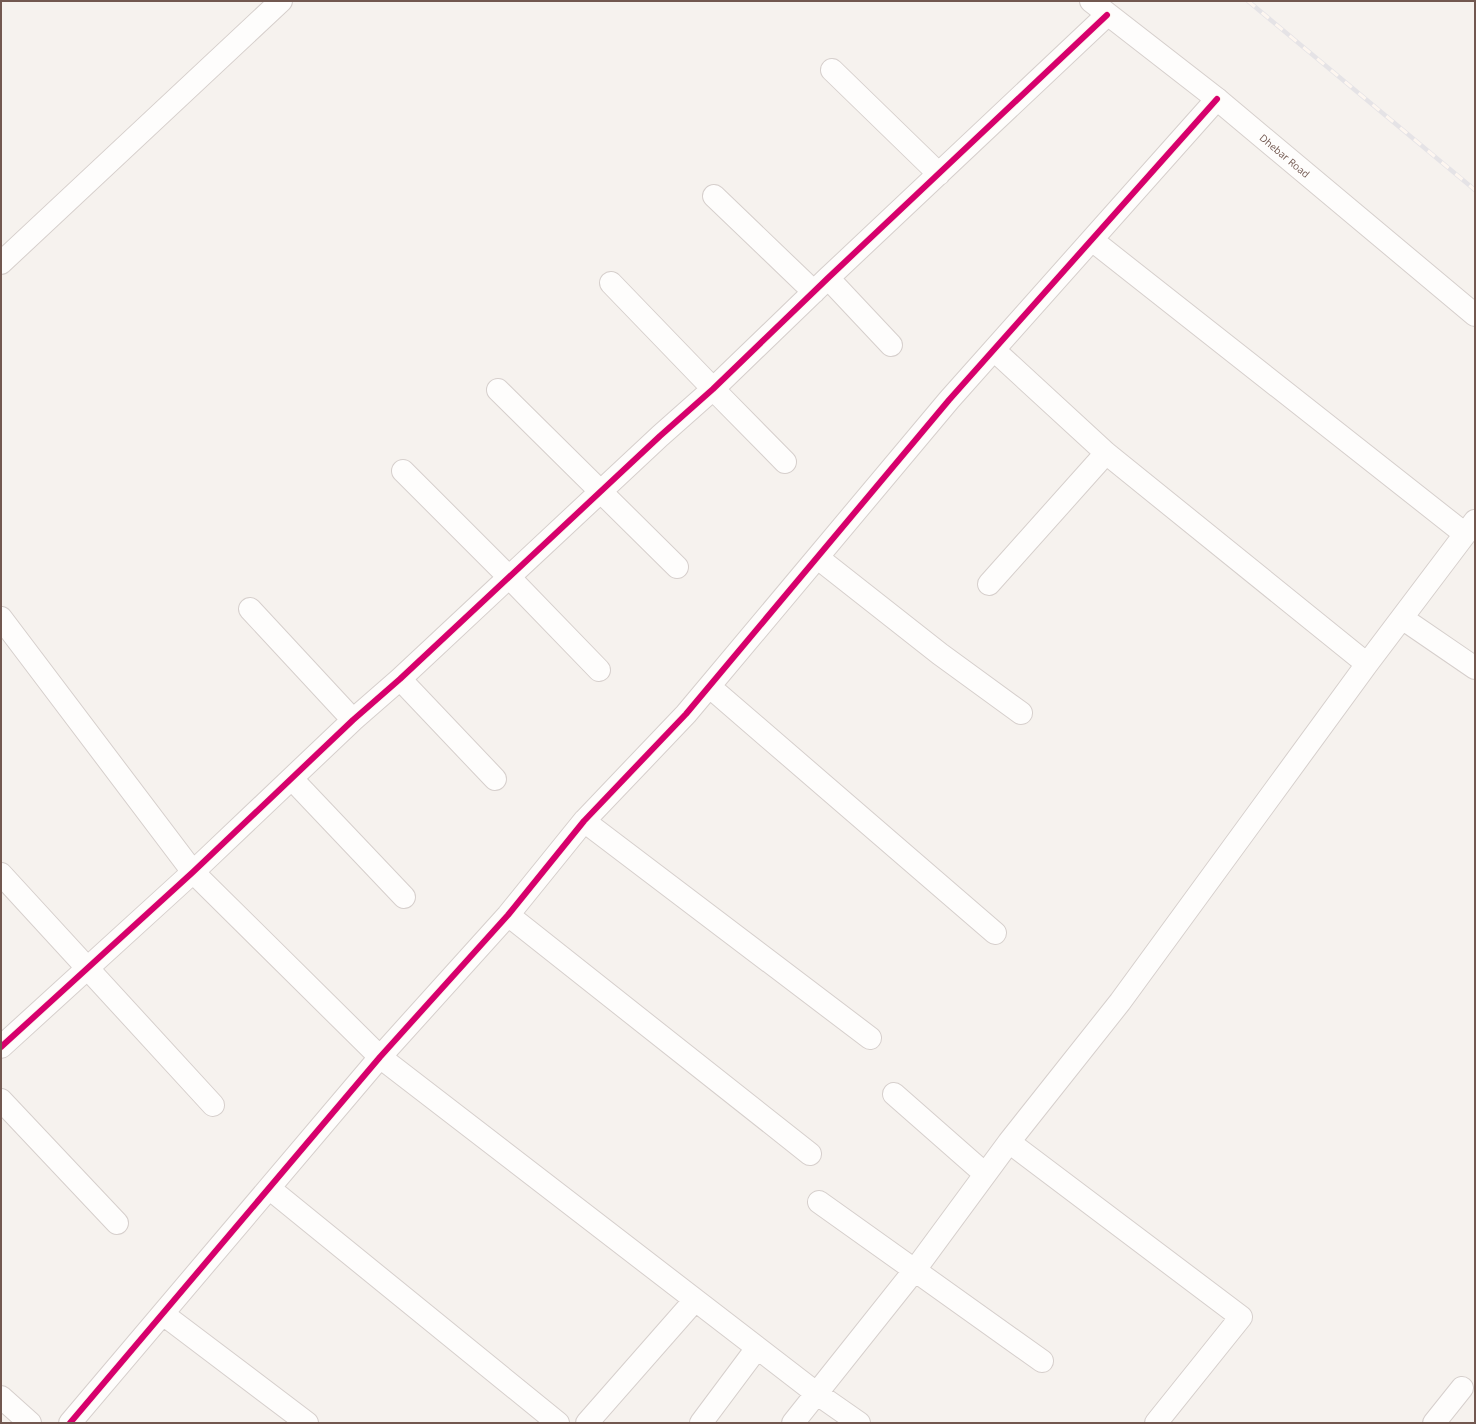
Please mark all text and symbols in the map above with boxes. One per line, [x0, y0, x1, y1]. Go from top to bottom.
street label: Dhebar Road [1257, 131, 1313, 181]

